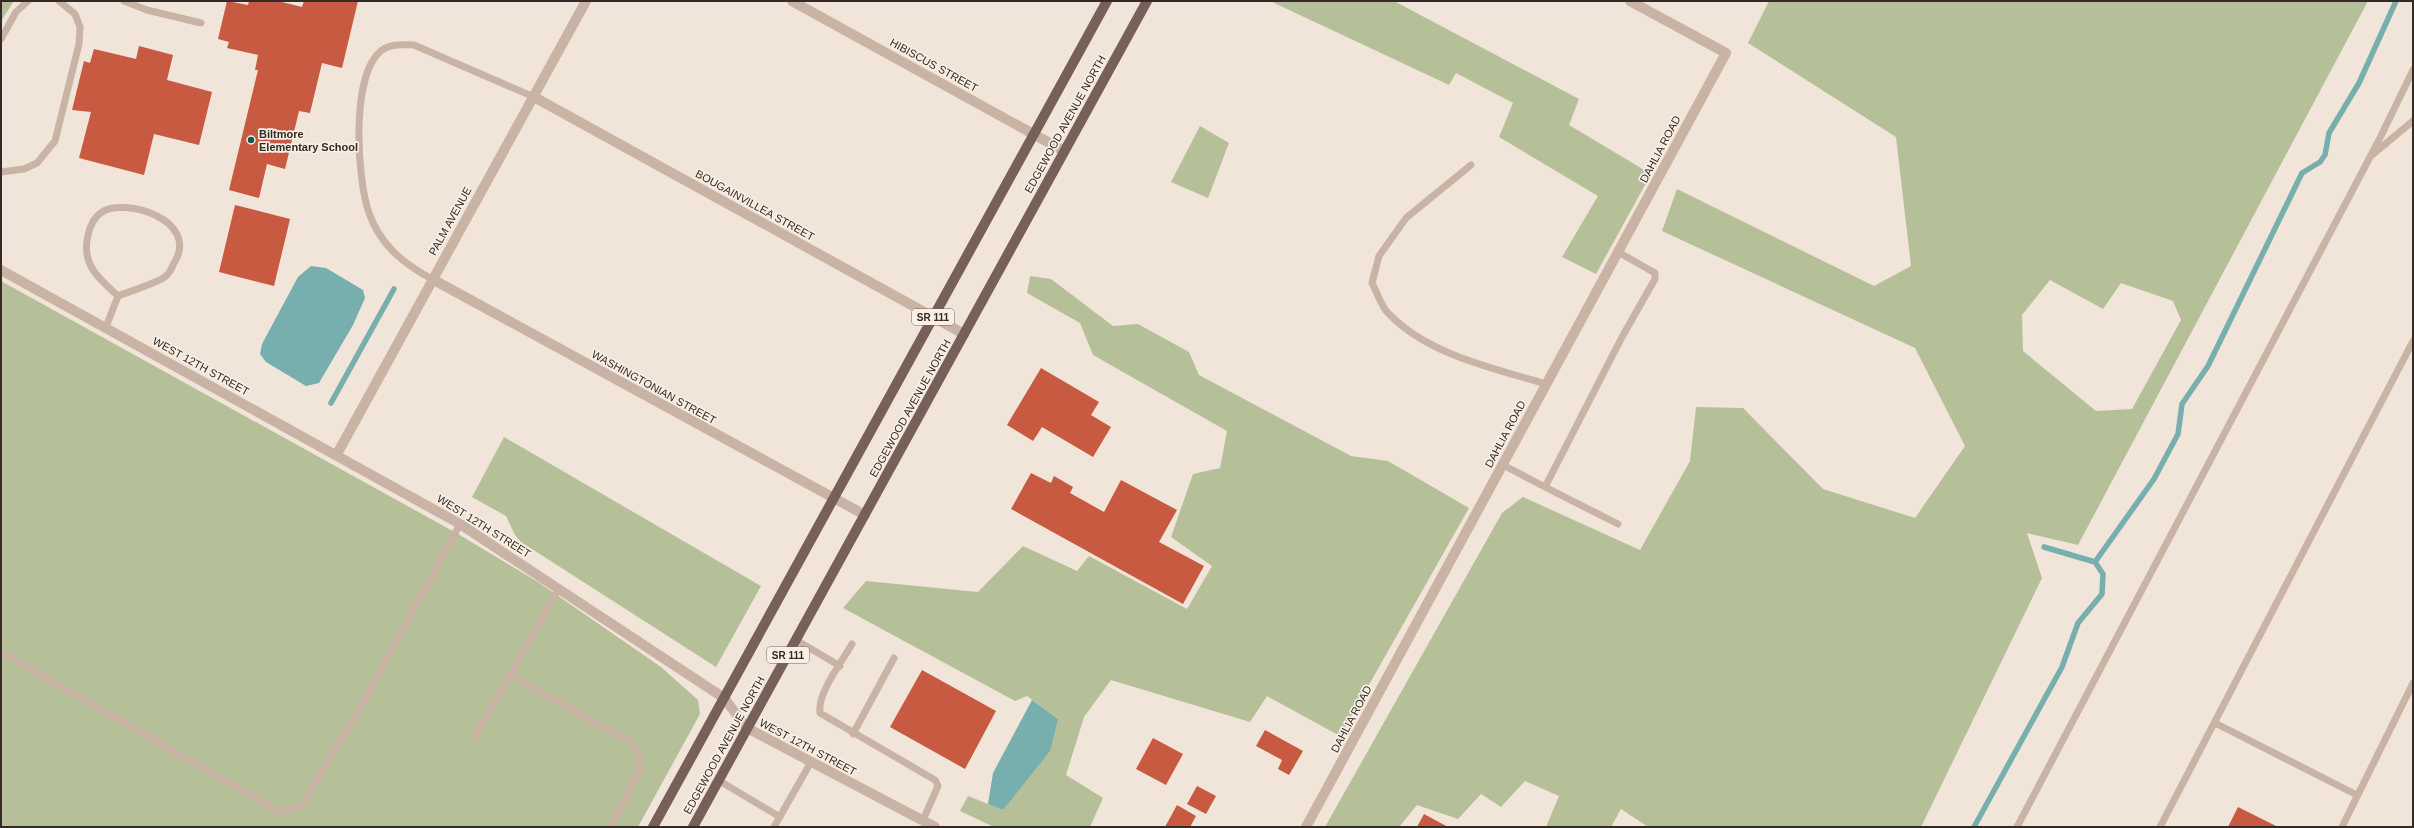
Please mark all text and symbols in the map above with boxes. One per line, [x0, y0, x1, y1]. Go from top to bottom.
street label: HIBISCUS STREET [888, 36, 980, 94]
street label: EDGEWOOD AVENUE NORTH [1022, 53, 1108, 195]
street label: DAHLIA ROAD [1637, 113, 1683, 184]
place label: Biltmore Elementary School [259, 128, 358, 153]
marker: Biltmore Elementary School [246, 135, 256, 145]
street label: BOUGAINVILLEA STREET [694, 167, 817, 243]
street label: PALM AVENUE [426, 185, 474, 257]
road number: SR 111 [912, 309, 954, 325]
street label: WEST 12TH STREET [151, 335, 251, 398]
street label: EDGEWOOD AVENUE NORTH [867, 337, 953, 479]
street label: WASHINGTONIAN STREET [590, 348, 718, 426]
street label: DAHLIA ROAD [1482, 398, 1528, 469]
street label: WEST 12TH STREET [435, 492, 533, 560]
road number: SR 111 [767, 647, 809, 663]
street label: EDGEWOOD AVENUE NORTH [681, 674, 767, 816]
street label: DAHLIA ROAD [1328, 683, 1374, 754]
street label: WEST 12TH STREET [758, 716, 859, 778]

